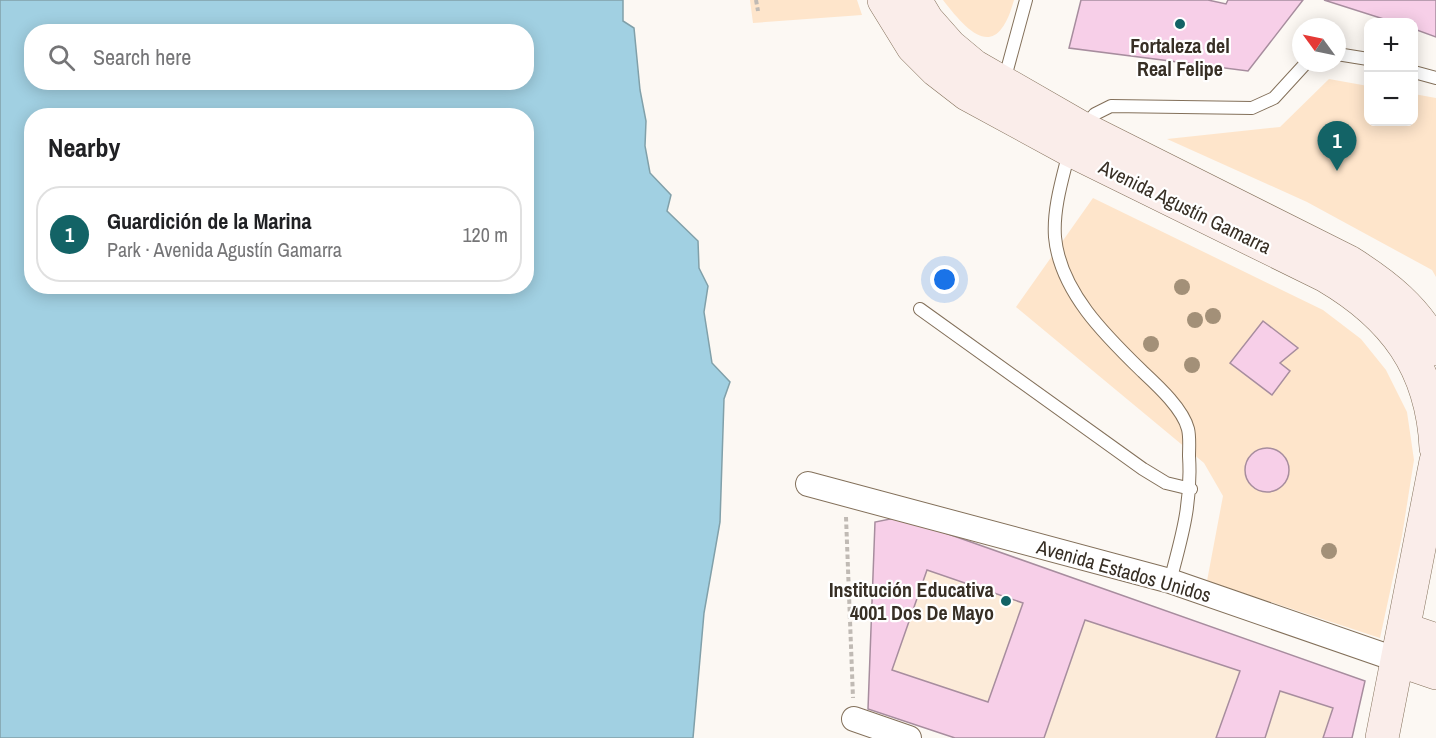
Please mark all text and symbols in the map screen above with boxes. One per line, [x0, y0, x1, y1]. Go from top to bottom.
marker: Fortaleza del Real Felipe [1173, 17, 1187, 31]
north arrow [1292, 18, 1346, 72]
map controls [1364, 18, 1418, 126]
button: + [1364, 18, 1418, 72]
search box [24, 24, 534, 90]
place label: Fortaleza del Real Felipe [1130, 32, 1230, 82]
icon: search [45, 41, 78, 74]
text: Search here [93, 42, 191, 72]
button: − [1364, 72, 1418, 126]
pin: 1 [1318, 122, 1356, 171]
text: Nearby [48, 130, 120, 165]
street label: Avenida Agustín Gamarra [1094, 153, 1276, 260]
text: Guardición de la Marina [107, 206, 312, 236]
text: 1 [65, 221, 74, 248]
text: 120 m [462, 221, 508, 248]
text: Park · Avenida Agustín Gamarra [107, 236, 342, 263]
your location [930, 265, 959, 294]
street label: Avenida Estados Unidos [1033, 532, 1214, 608]
place label: Institución Educativa 4001 Dos De Mayo [829, 576, 994, 626]
marker: Institución Educativa 4001 Dos De Mayo [999, 594, 1013, 608]

